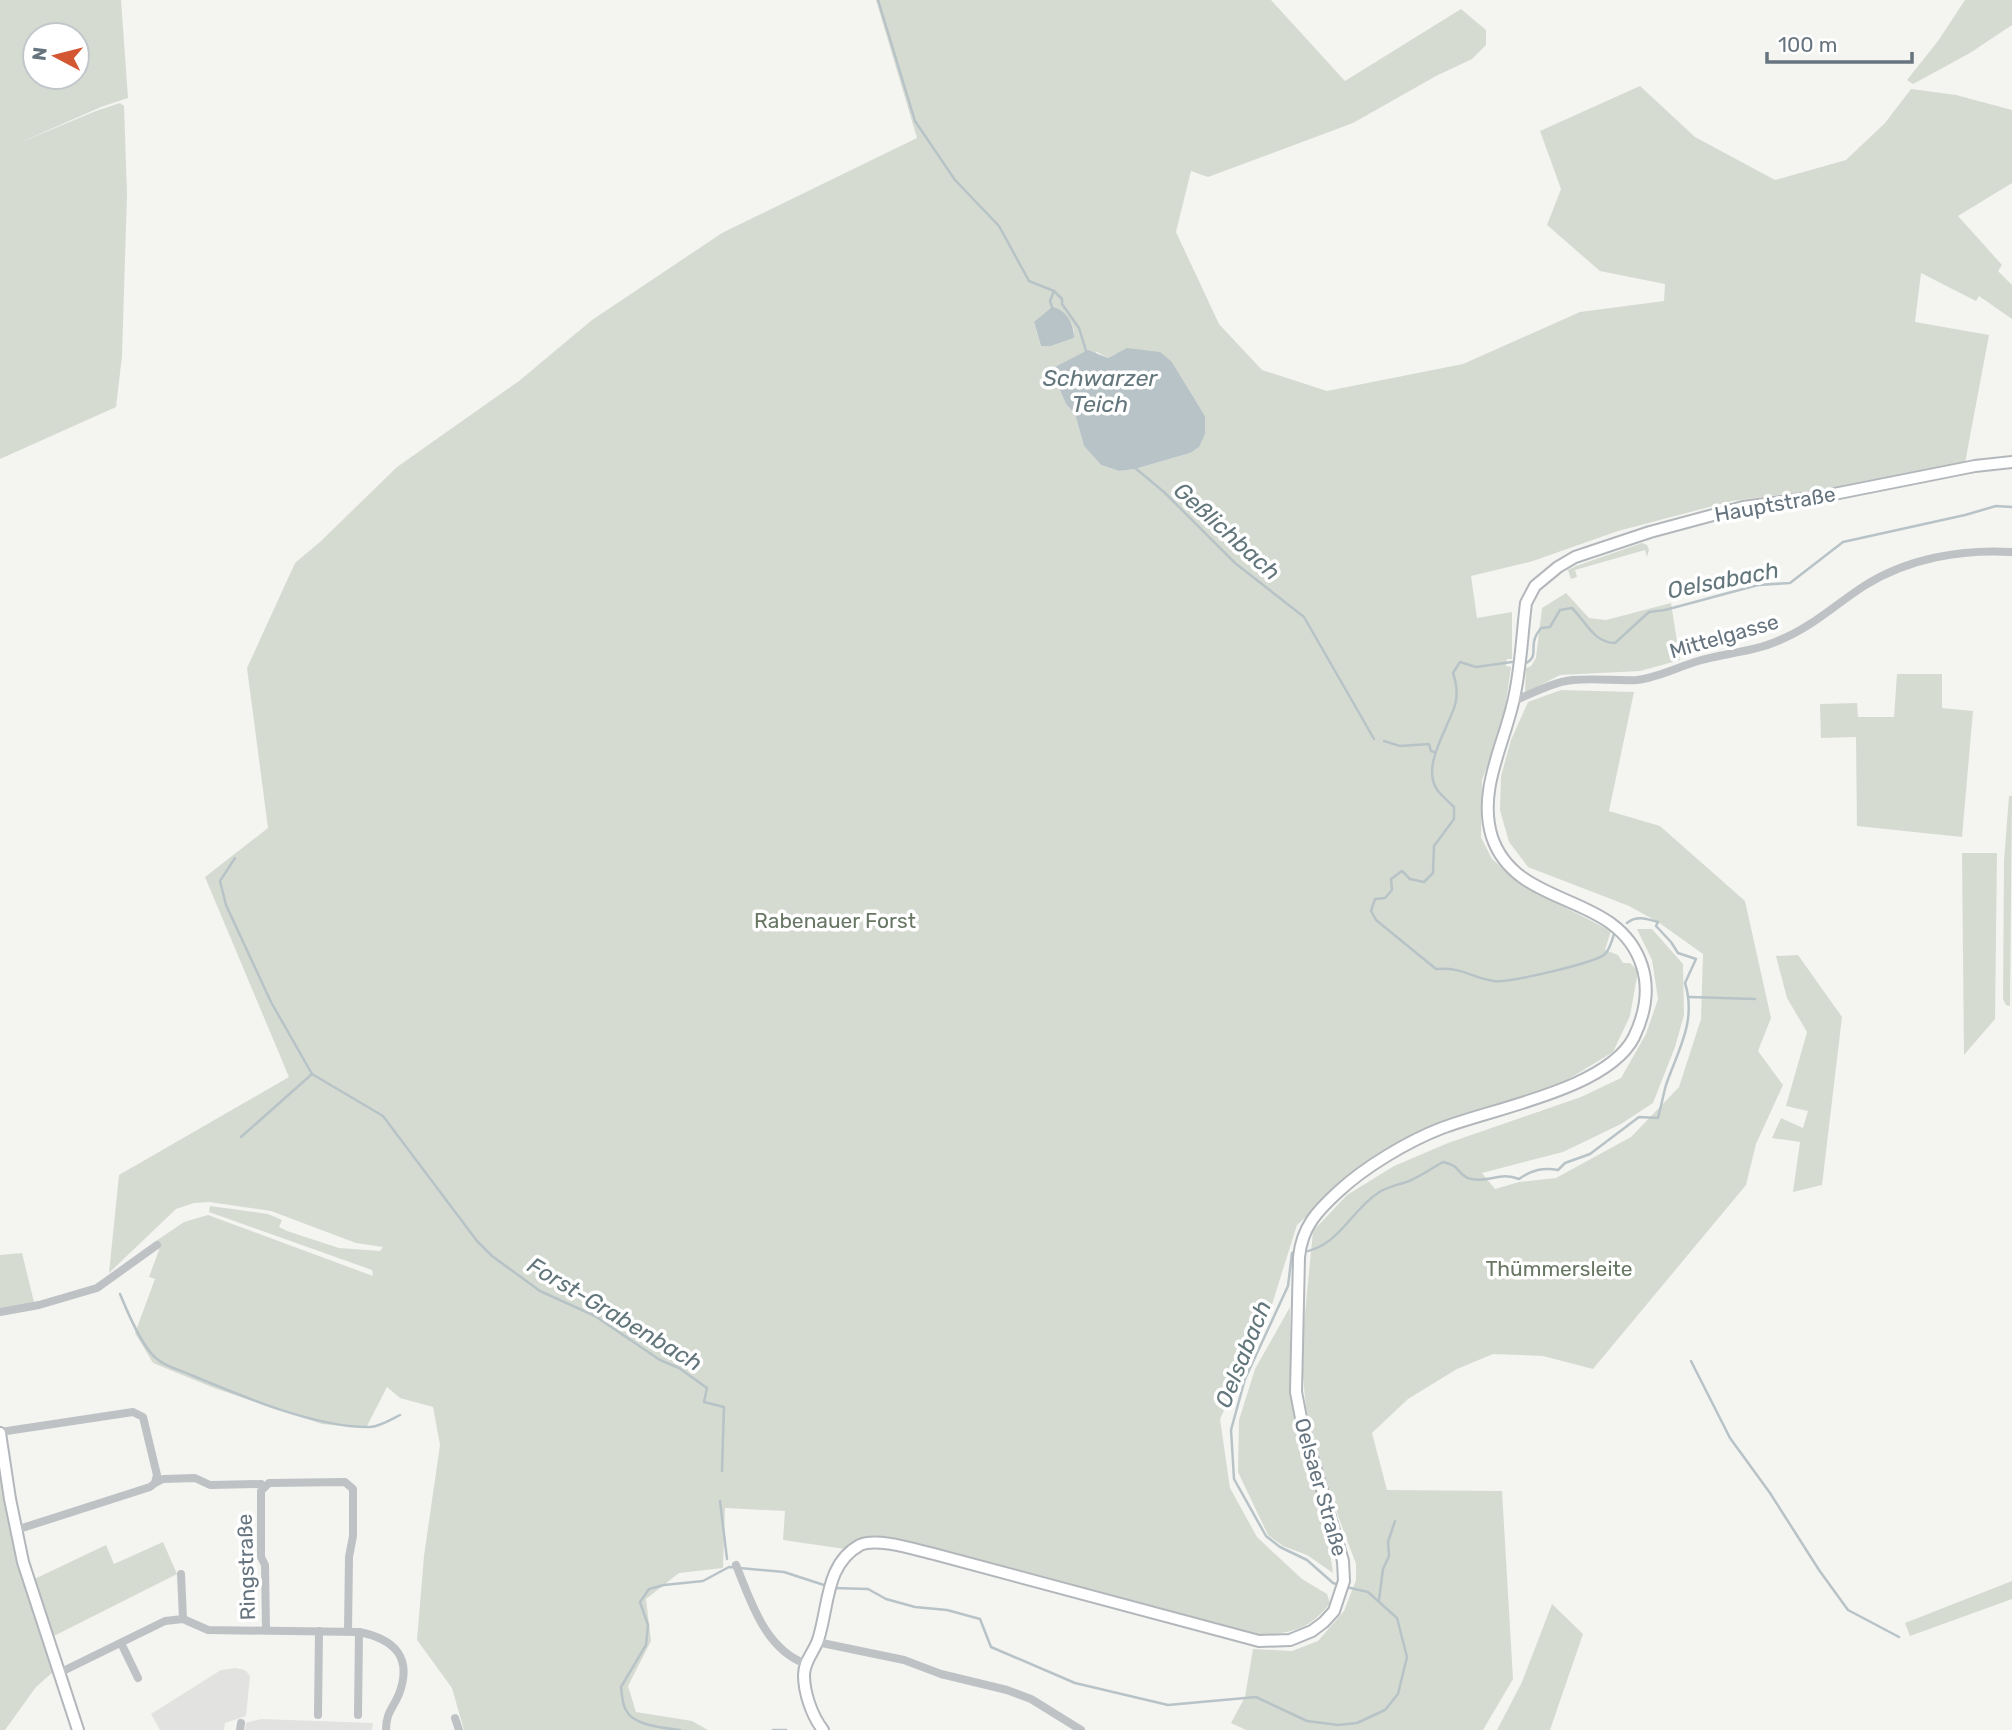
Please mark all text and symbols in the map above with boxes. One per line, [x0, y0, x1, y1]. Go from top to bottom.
north arrow [21, 21, 91, 91]
scale bar [1767, 21, 1912, 65]
text: 100 m [1778, 32, 1837, 57]
text: N [27, 46, 52, 62]
water label: Schwarzer Teich [1043, 364, 1158, 418]
water label: Geßlichbach [1168, 476, 1286, 586]
street label: Hauptstraße [1713, 481, 1837, 527]
water label: Oelsabach [1665, 555, 1781, 605]
street label: Mittelgasse [1667, 608, 1781, 664]
park label: Rabenauer Forst [754, 908, 916, 933]
water label: Forst-Grabenbach [523, 1251, 707, 1377]
park label: Thümmersleite [1486, 1256, 1632, 1281]
water label: Oelsabach [1209, 1296, 1277, 1412]
street label: Oelsaer Straße [1289, 1415, 1353, 1559]
street label: Ringstraße [232, 1513, 260, 1621]

